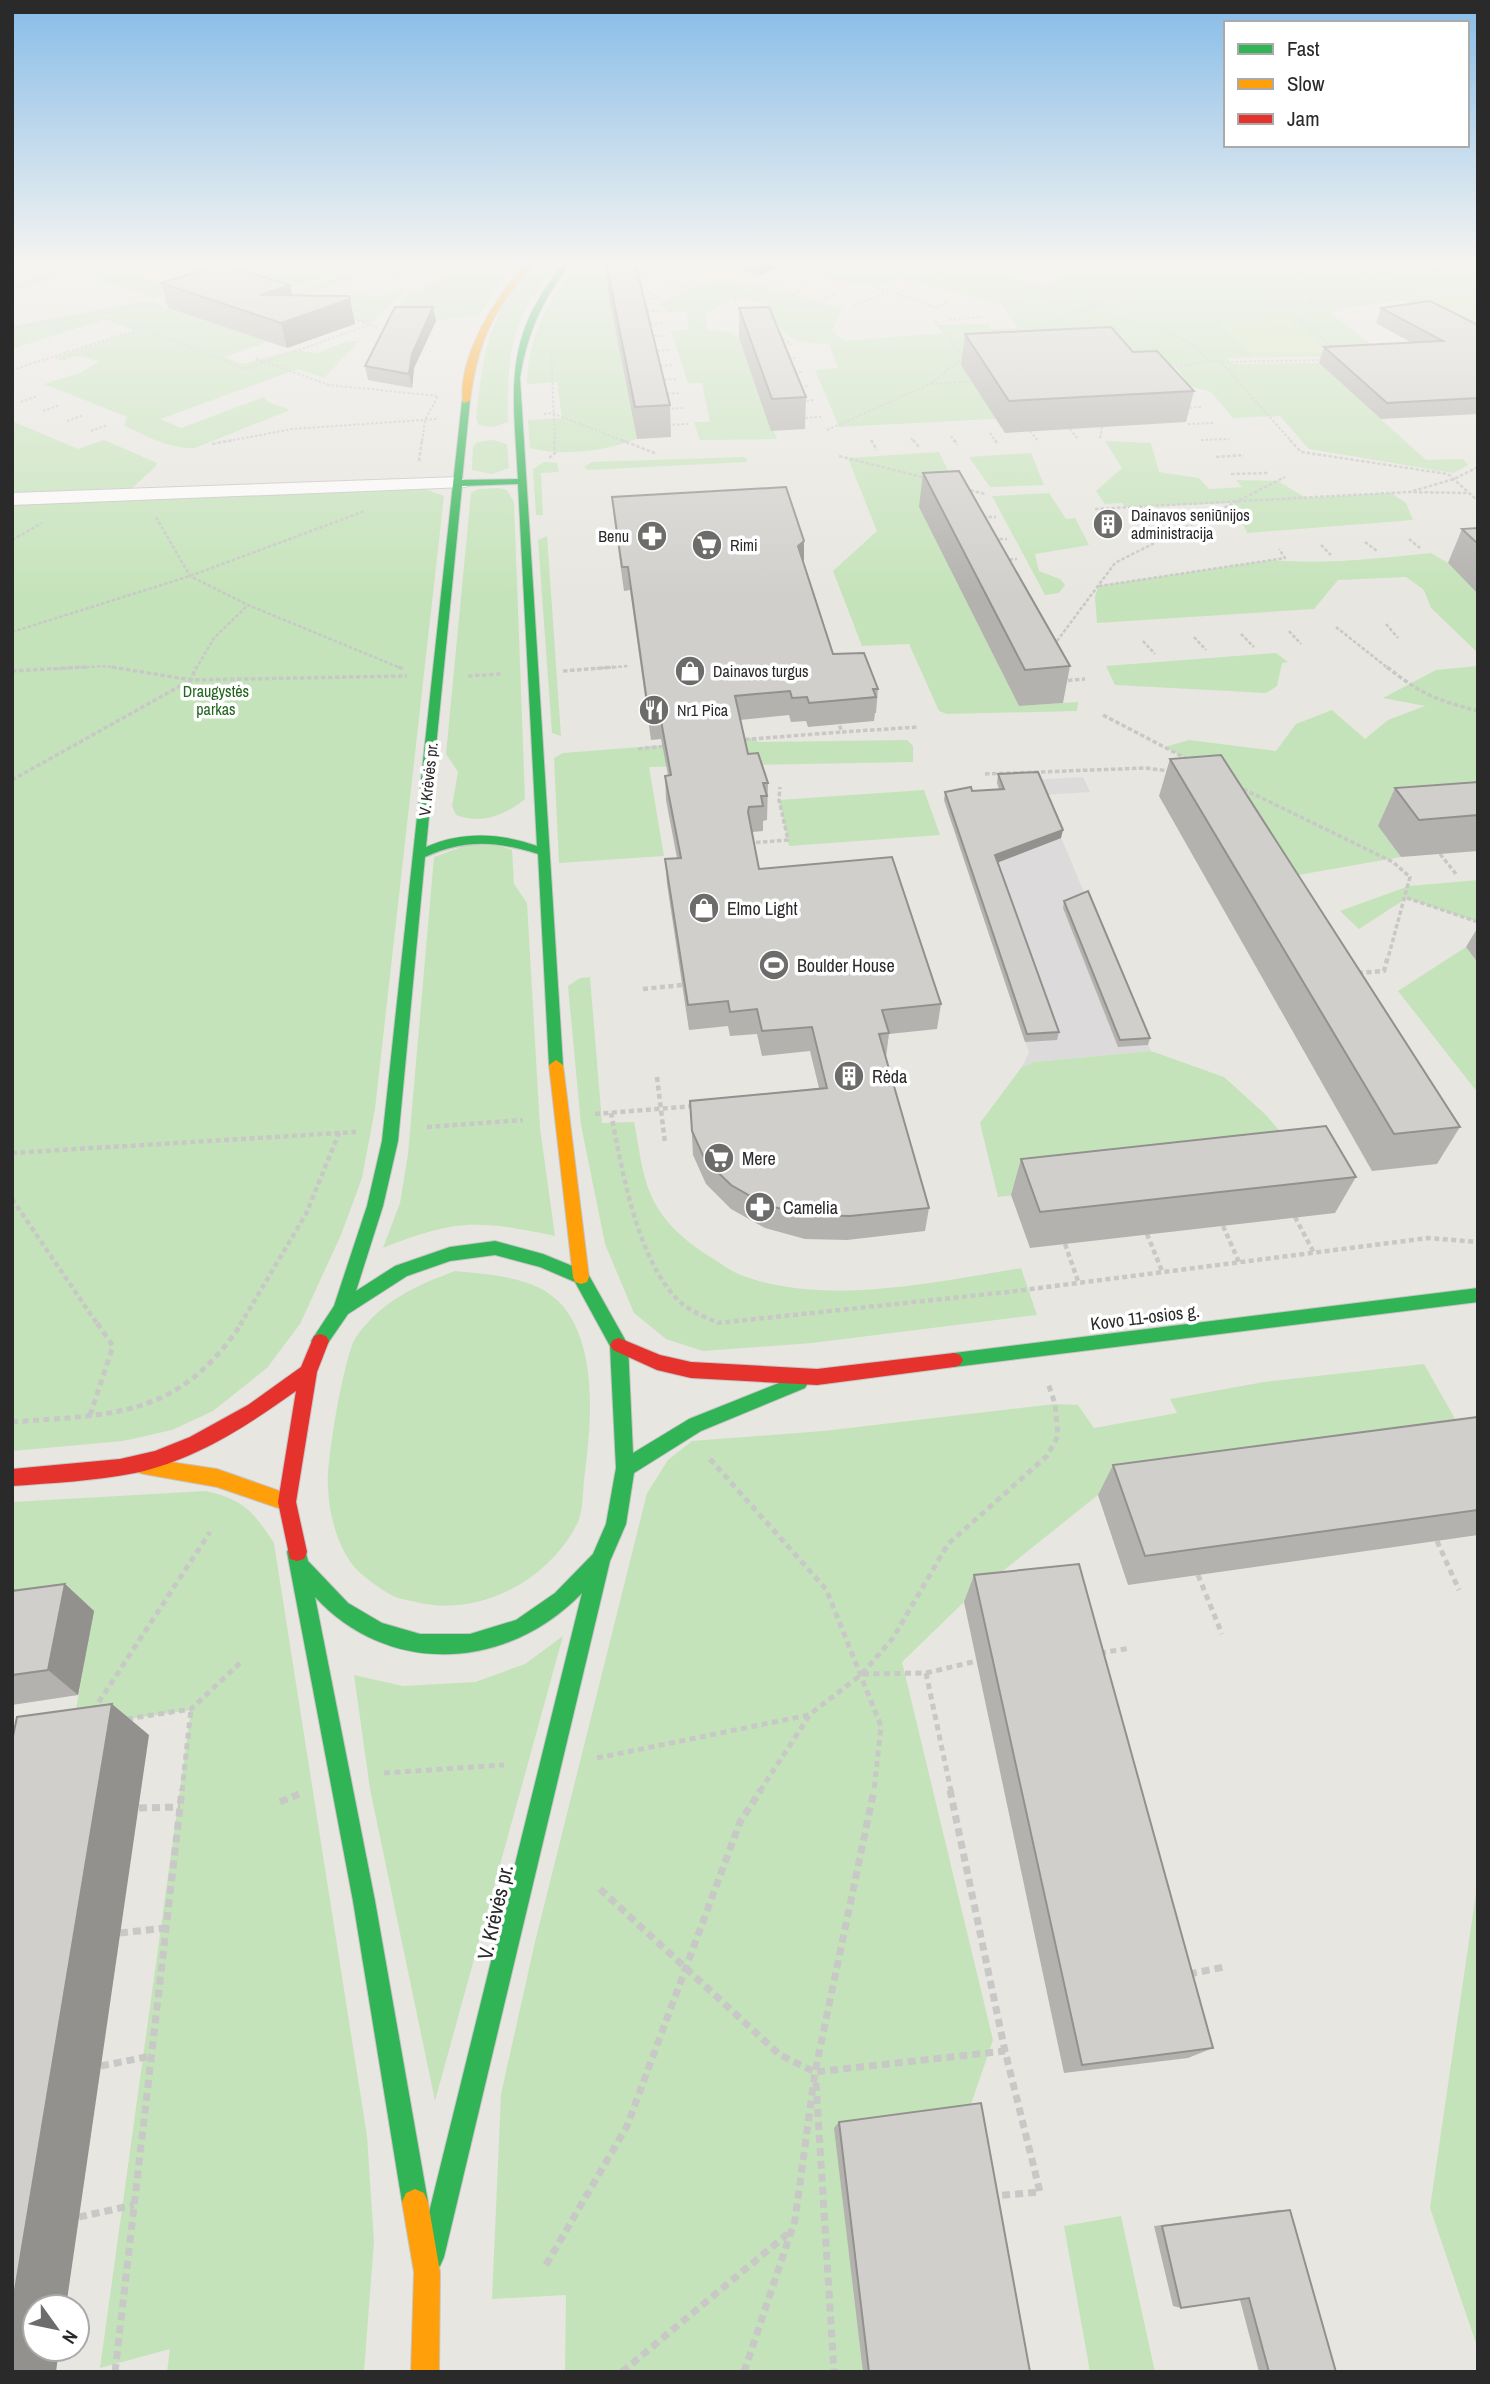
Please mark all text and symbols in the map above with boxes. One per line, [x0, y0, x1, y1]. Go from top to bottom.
legend [1224, 21, 1469, 147]
text: Fast [1287, 34, 1320, 63]
text: Slow [1287, 69, 1325, 98]
text: Jam [1287, 104, 1320, 133]
place label: Dainavos seniūnijos administracija [1131, 504, 1250, 544]
building icon: Dainavos seniūnijos administracija [1091, 507, 1125, 541]
pharmacy icon: Benu [635, 519, 669, 553]
place label: Benu [598, 525, 629, 547]
supermarket icon: Rimi [690, 528, 724, 562]
place label: Rimi [730, 534, 758, 556]
shop icon: Dainavos turgus [673, 654, 707, 688]
place label: Dainavos turgus [713, 660, 809, 682]
park label: Draugystės parkas [183, 680, 249, 720]
restaurant icon: Nr1 Pica [637, 693, 671, 727]
place label: Nr1 Pica [677, 699, 729, 721]
street label: V. Krėvės pr. [413, 741, 443, 817]
shop icon: Elmo Light [687, 891, 721, 925]
place label: Elmo Light [727, 896, 798, 921]
sports icon: Boulder House [757, 948, 791, 982]
place label: Boulder House [797, 953, 895, 978]
building icon: Rėda [832, 1059, 866, 1093]
place label: Rėda [872, 1064, 907, 1089]
supermarket icon: Mere [702, 1141, 736, 1175]
place label: Mere [742, 1146, 776, 1171]
pharmacy icon: Camelia [743, 1190, 777, 1224]
place label: Camelia [783, 1195, 838, 1220]
street label: Kovo 11-osios g. [1089, 1298, 1201, 1336]
street label: V. Krėvės pr. [470, 1861, 520, 1963]
north arrow [21, 2293, 91, 2363]
text: N [56, 2325, 84, 2349]

